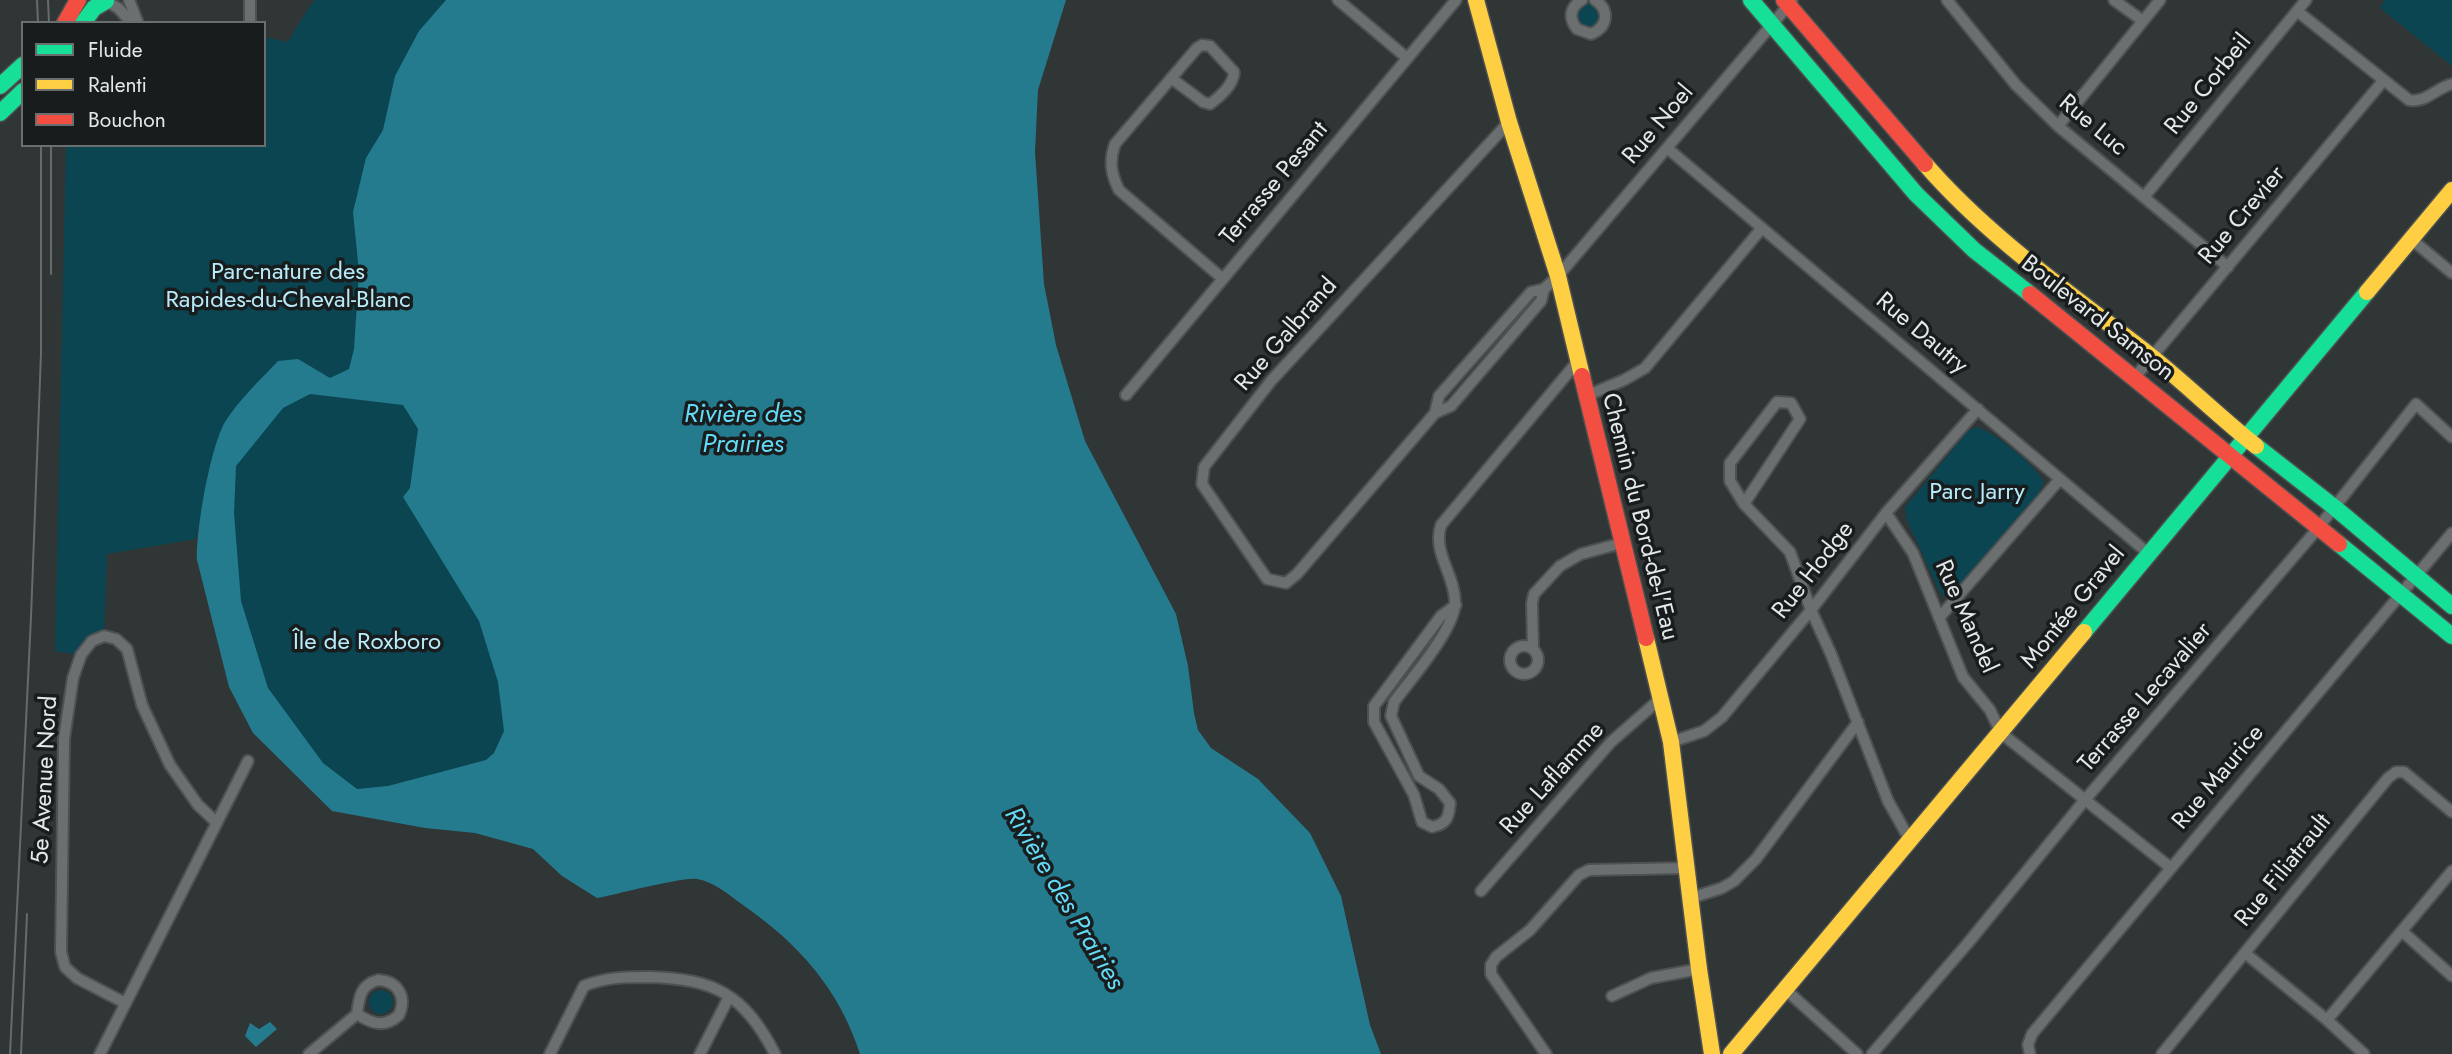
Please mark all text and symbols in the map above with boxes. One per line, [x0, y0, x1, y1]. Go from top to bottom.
legend [21, 21, 266, 147]
street label: Rue Corbeil [2160, 29, 2258, 141]
text: Fluide [88, 35, 143, 65]
text: Ralenti [88, 70, 147, 100]
street label: Rue Noel [1617, 79, 1701, 171]
street label: Rue Luc [2052, 89, 2132, 163]
text: Bouchon [88, 105, 166, 135]
street label: Terrasse Pesant [1215, 116, 1335, 252]
street label: Rue Crevier [2194, 161, 2292, 271]
street label: Boulevard Samson [2015, 250, 2179, 388]
park label: Parc-nature des Rapides-du-Cheval-Blanc [165, 259, 411, 315]
street label: Rue Galbrand [1230, 272, 1344, 398]
street label: Rue Dautry [1869, 287, 1973, 381]
street label: Chemin du Bord-de-l'Eau [1594, 390, 1684, 644]
water label: Rivière des Prairies [684, 400, 802, 462]
park label: Parc Jarry [1929, 479, 2025, 507]
street label: Rue Hodge [1767, 517, 1861, 625]
street label: Montée Gravel [2016, 541, 2132, 675]
street label: Rue Mandel [1927, 556, 2003, 678]
street label: Terrasse Lecavalier [2073, 617, 2219, 779]
park label: Île de Roxboro [293, 629, 441, 657]
street label: 5e Avenue Nord [27, 695, 65, 865]
street label: Rue Laflamme [1495, 717, 1611, 841]
street label: Rue Maurice [2167, 720, 2271, 836]
water label: Rivière des Prairies [996, 802, 1130, 996]
street label: Rue Filiatrault [2230, 809, 2338, 933]

